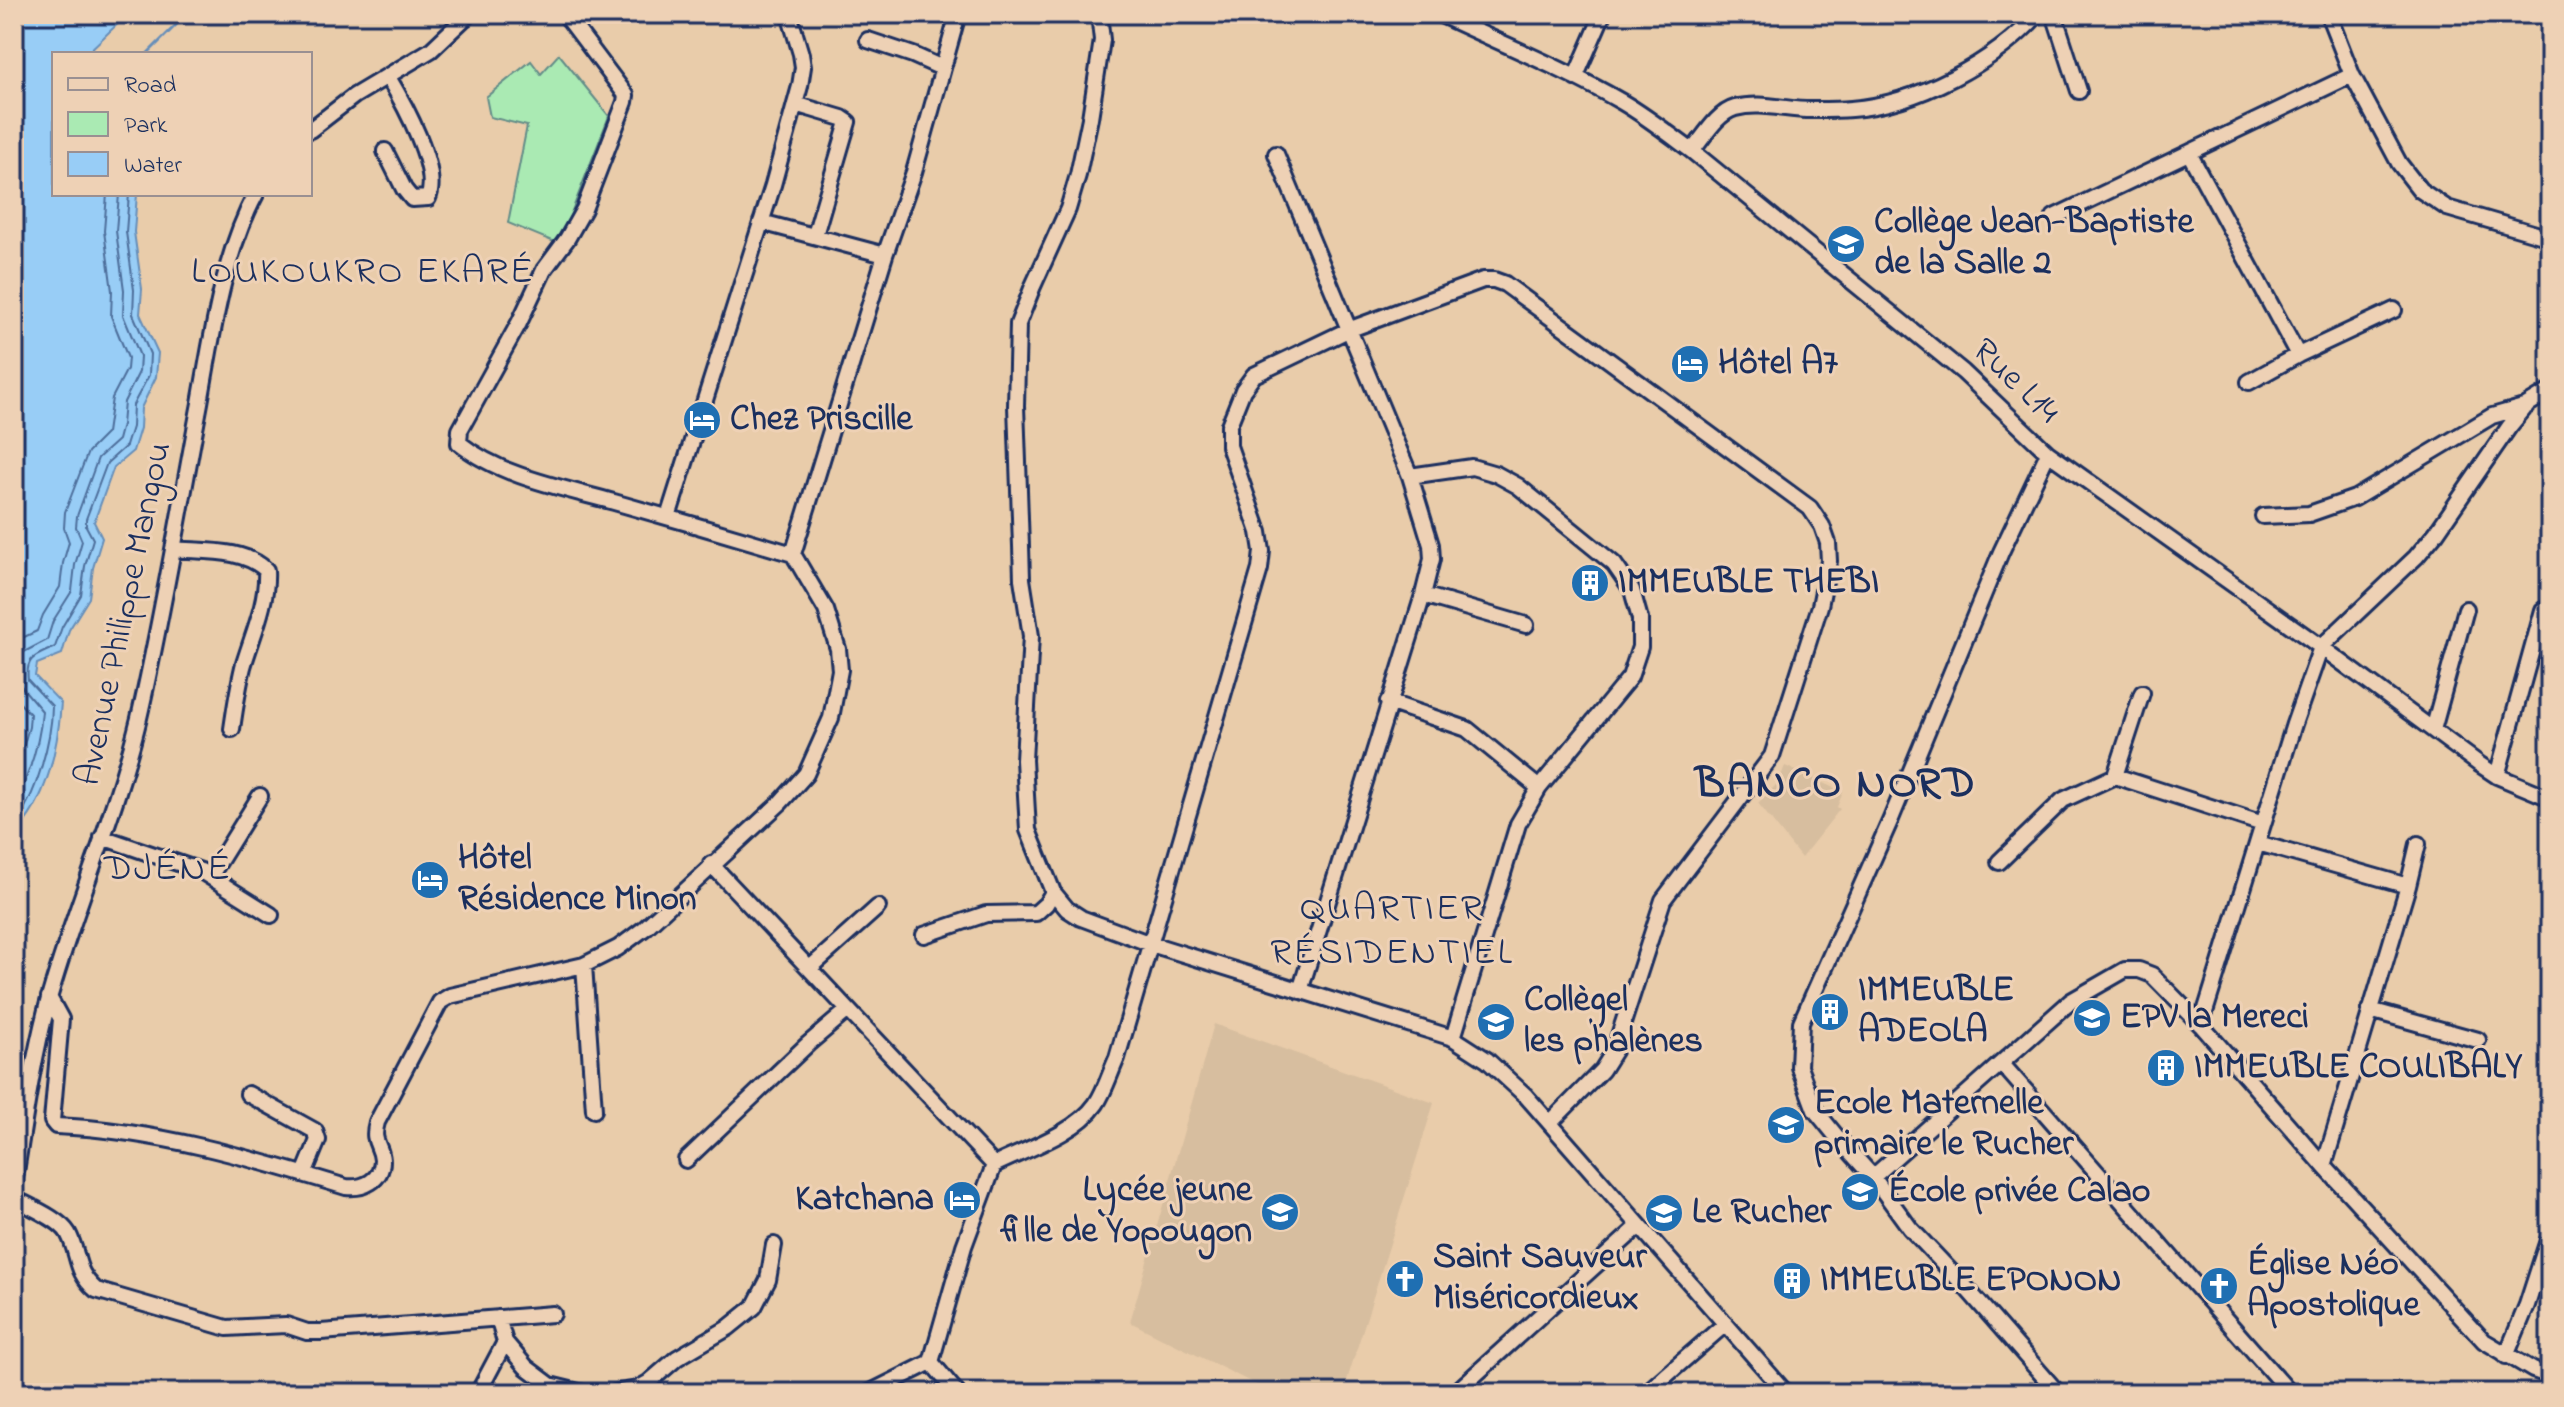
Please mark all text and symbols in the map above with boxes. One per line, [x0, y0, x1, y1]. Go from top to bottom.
legend [52, 52, 312, 196]
text: Road [124, 69, 177, 104]
text: Park [124, 109, 168, 144]
text: Water [124, 149, 182, 184]
place label: Collège Jean-Baptiste de la Salle 2 [1874, 197, 2195, 291]
school or university icon: Collège Jean-Baptiste de la Salle 2 [1825, 223, 1867, 265]
district label: LOUKOUKRO EKARÉ [191, 245, 535, 301]
street label: Rue L14 [1958, 327, 2072, 437]
place label: Hôtel A7 [1718, 338, 1838, 391]
hotel icon: Hôtel A7 [1669, 343, 1711, 385]
place label: Chez Priscille [730, 394, 913, 447]
hotel icon: Chez Priscille [681, 399, 723, 441]
street label: Avenue Philippe Mangou [63, 437, 187, 791]
place label: IMMEUBLE THEBI [1618, 557, 1879, 610]
building icon: IMMEUBLE THEBI [1569, 562, 1611, 604]
district label: BANCO NORD [1693, 753, 1977, 817]
place label: Hôtel Résidence Minon [458, 833, 697, 927]
district label: DJÉNÉ [103, 842, 232, 898]
hotel icon: Hôtel Résidence Minon [409, 859, 451, 901]
district label: QUARTIER RÉSIDENTIEL [1270, 882, 1514, 982]
place label: IMMEUBLE ADEOLA [1858, 965, 2014, 1059]
place label: Collègel les phalènes [1524, 975, 1703, 1069]
building icon: IMMEUBLE ADEOLA [1809, 991, 1851, 1033]
place label: EPV la Mereci [2120, 992, 2309, 1045]
school or university icon: EPV la Mereci [2071, 997, 2113, 1039]
school or university icon: Collègel les phalènes [1475, 1001, 1517, 1043]
place label: IMMEUBLE COULIBALY [2194, 1042, 2523, 1095]
building icon: IMMEUBLE COULIBALY [2145, 1047, 2187, 1089]
place label: Ecole Maternelle primaire le Rucher [1814, 1078, 2074, 1172]
school or university icon: Ecole Maternelle primaire le Rucher [1765, 1104, 1807, 1146]
place label: Lycée jeune fille de Yopougon [1000, 1165, 1253, 1260]
place label: École privée Calao [1888, 1166, 2150, 1219]
school or university icon: École privée Calao [1839, 1171, 1881, 1213]
place label: Katchana [795, 1174, 934, 1227]
hotel icon: Katchana [941, 1179, 983, 1221]
place label: Le Rucher [1692, 1187, 1832, 1240]
school or university icon: Lycée jeune fille de Yopougon [1259, 1191, 1301, 1233]
school or university icon: Le Rucher [1643, 1192, 1685, 1234]
place label: Saint Sauveur Miséricordieux [1433, 1232, 1648, 1326]
place label: Église Néo Apostolique [2247, 1239, 2421, 1333]
place label: IMMEUBLE EPONON [1820, 1255, 2122, 1308]
church icon: Saint Sauveur Miséricordieux [1384, 1258, 1426, 1300]
building icon: IMMEUBLE EPONON [1771, 1260, 1813, 1302]
church icon: Église Néo Apostolique [2198, 1265, 2240, 1307]

